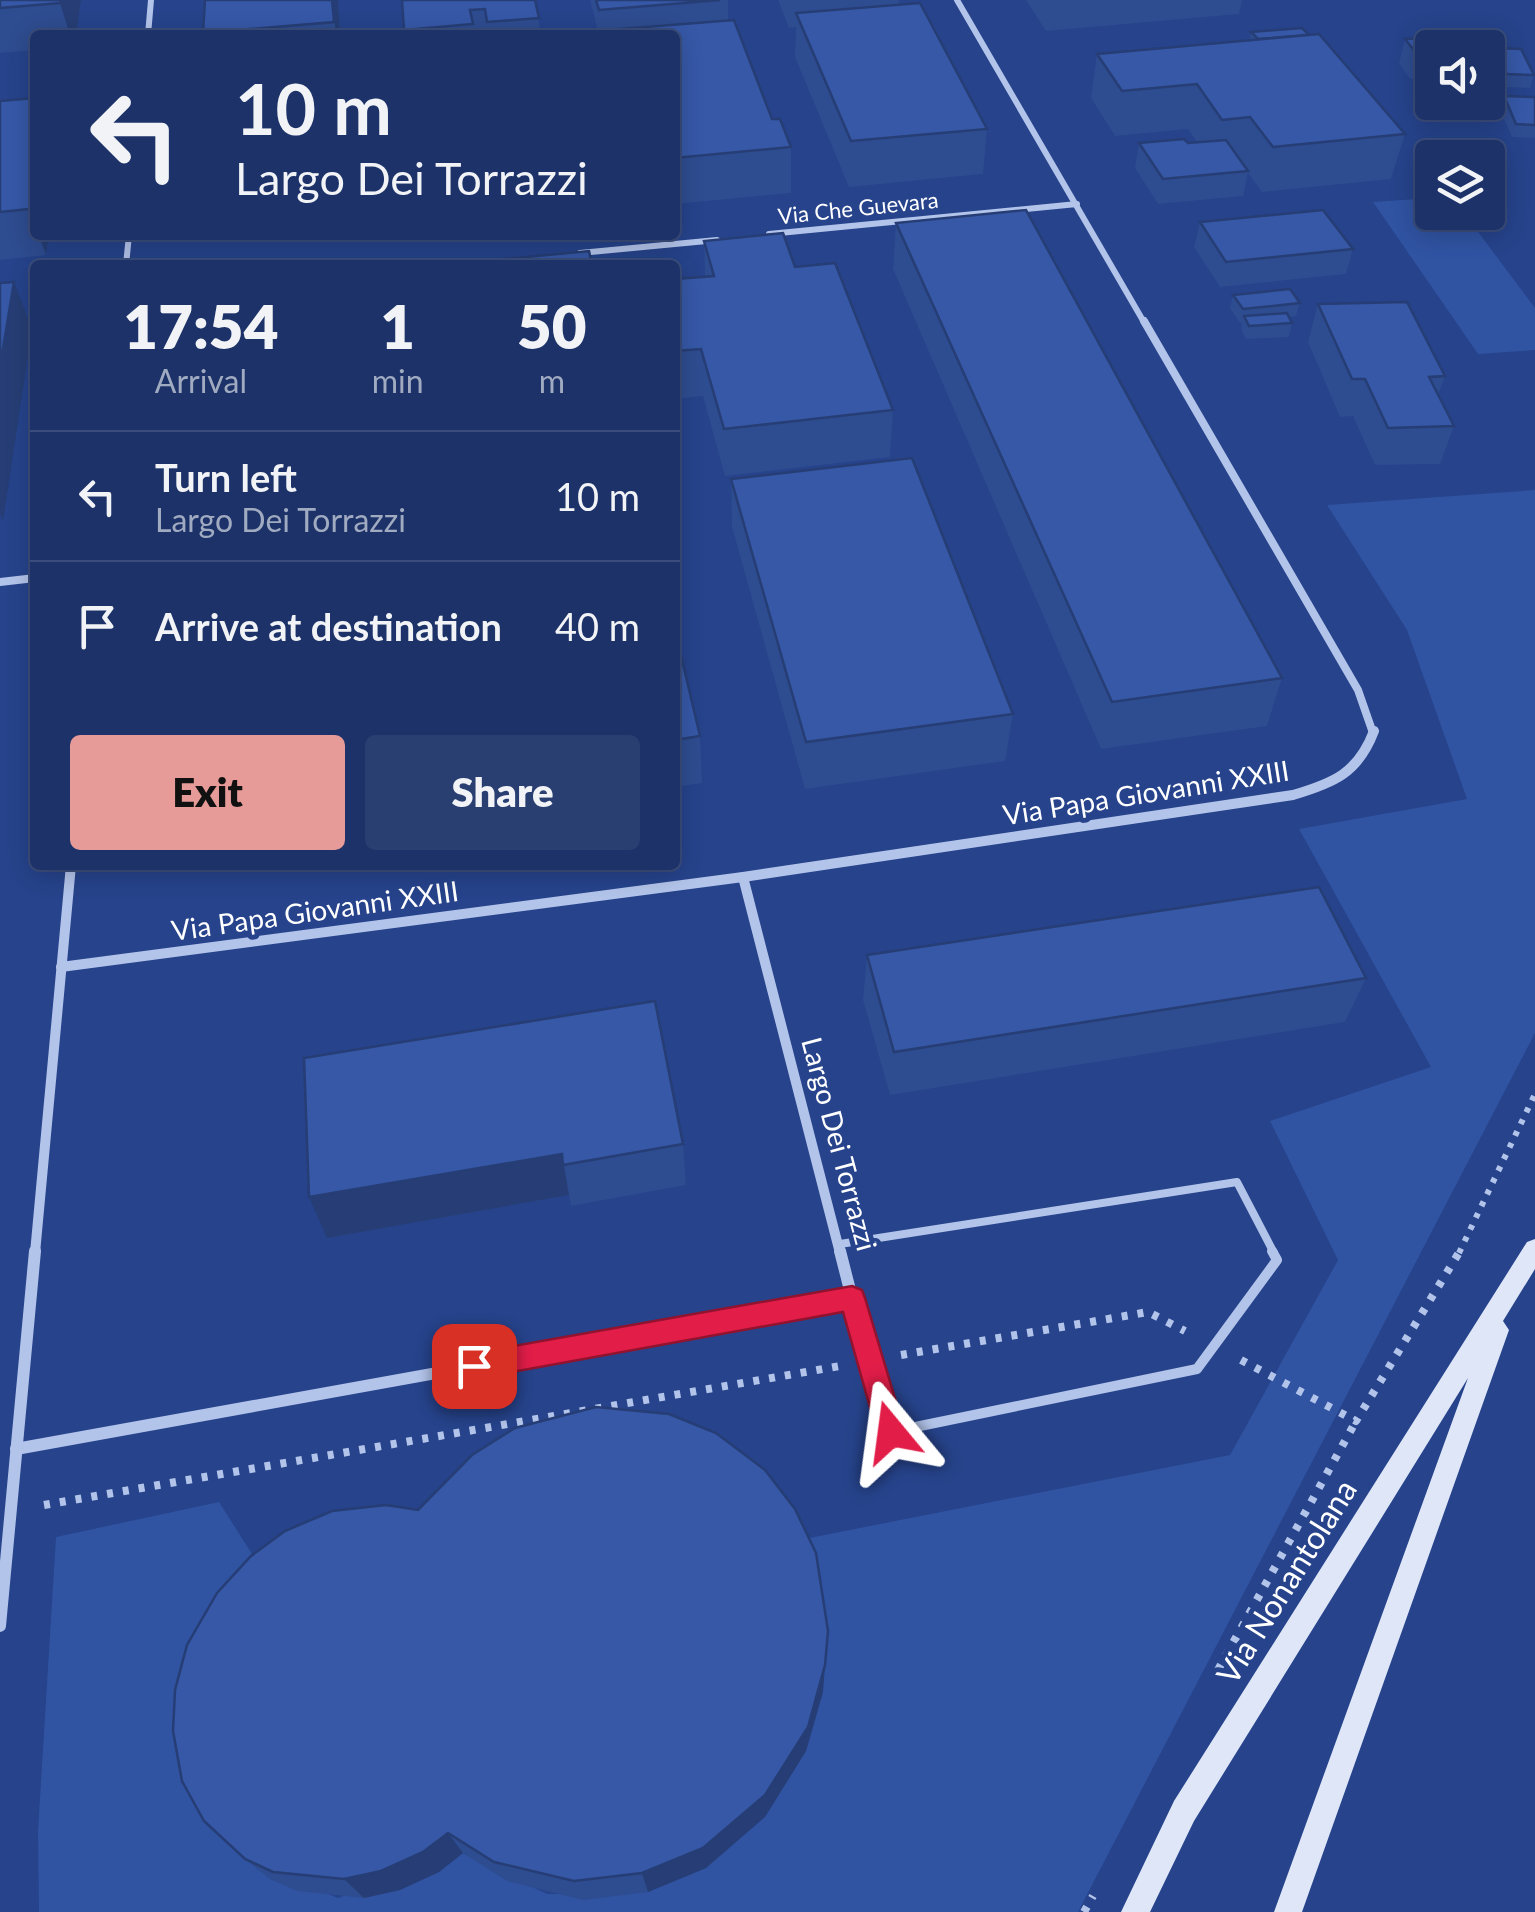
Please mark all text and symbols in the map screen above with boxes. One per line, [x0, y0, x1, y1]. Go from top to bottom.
map controls [1415, 30, 1505, 230]
button: sound [1415, 30, 1505, 120]
text: 10 m [235, 66, 392, 150]
icon: left [70, 70, 200, 200]
button: layers [1415, 140, 1505, 230]
text: Largo Dei Torrazzi [235, 151, 588, 205]
street label: Via Che Guevara [776, 186, 940, 229]
text: 17:54 [123, 290, 278, 362]
text: 1 [380, 290, 415, 362]
text: 50 [517, 290, 587, 362]
text: Arrival [155, 361, 247, 400]
text: min [372, 361, 424, 400]
text: m [539, 361, 565, 400]
text: Turn left [155, 454, 297, 500]
icon: left [70, 469, 125, 524]
text: 10 m [555, 473, 640, 519]
text: Largo Dei Torrazzi [155, 500, 406, 539]
icon: arrive [70, 599, 125, 654]
text: Arrive at destination [155, 603, 502, 649]
text: 40 m [555, 603, 640, 649]
button: Exit [70, 735, 345, 850]
button: Share [365, 735, 640, 850]
street label: Via Papa Giovanni XXIII [1000, 753, 1291, 831]
street label: Via Papa Giovanni XXIII [169, 873, 461, 947]
street label: Largo Dei Torrazzi [795, 1033, 885, 1254]
pin [432, 1324, 517, 1409]
icon: arrive [447, 1339, 502, 1394]
position arrow [839, 1380, 943, 1484]
street label: Via Nonantolana [1207, 1472, 1364, 1691]

